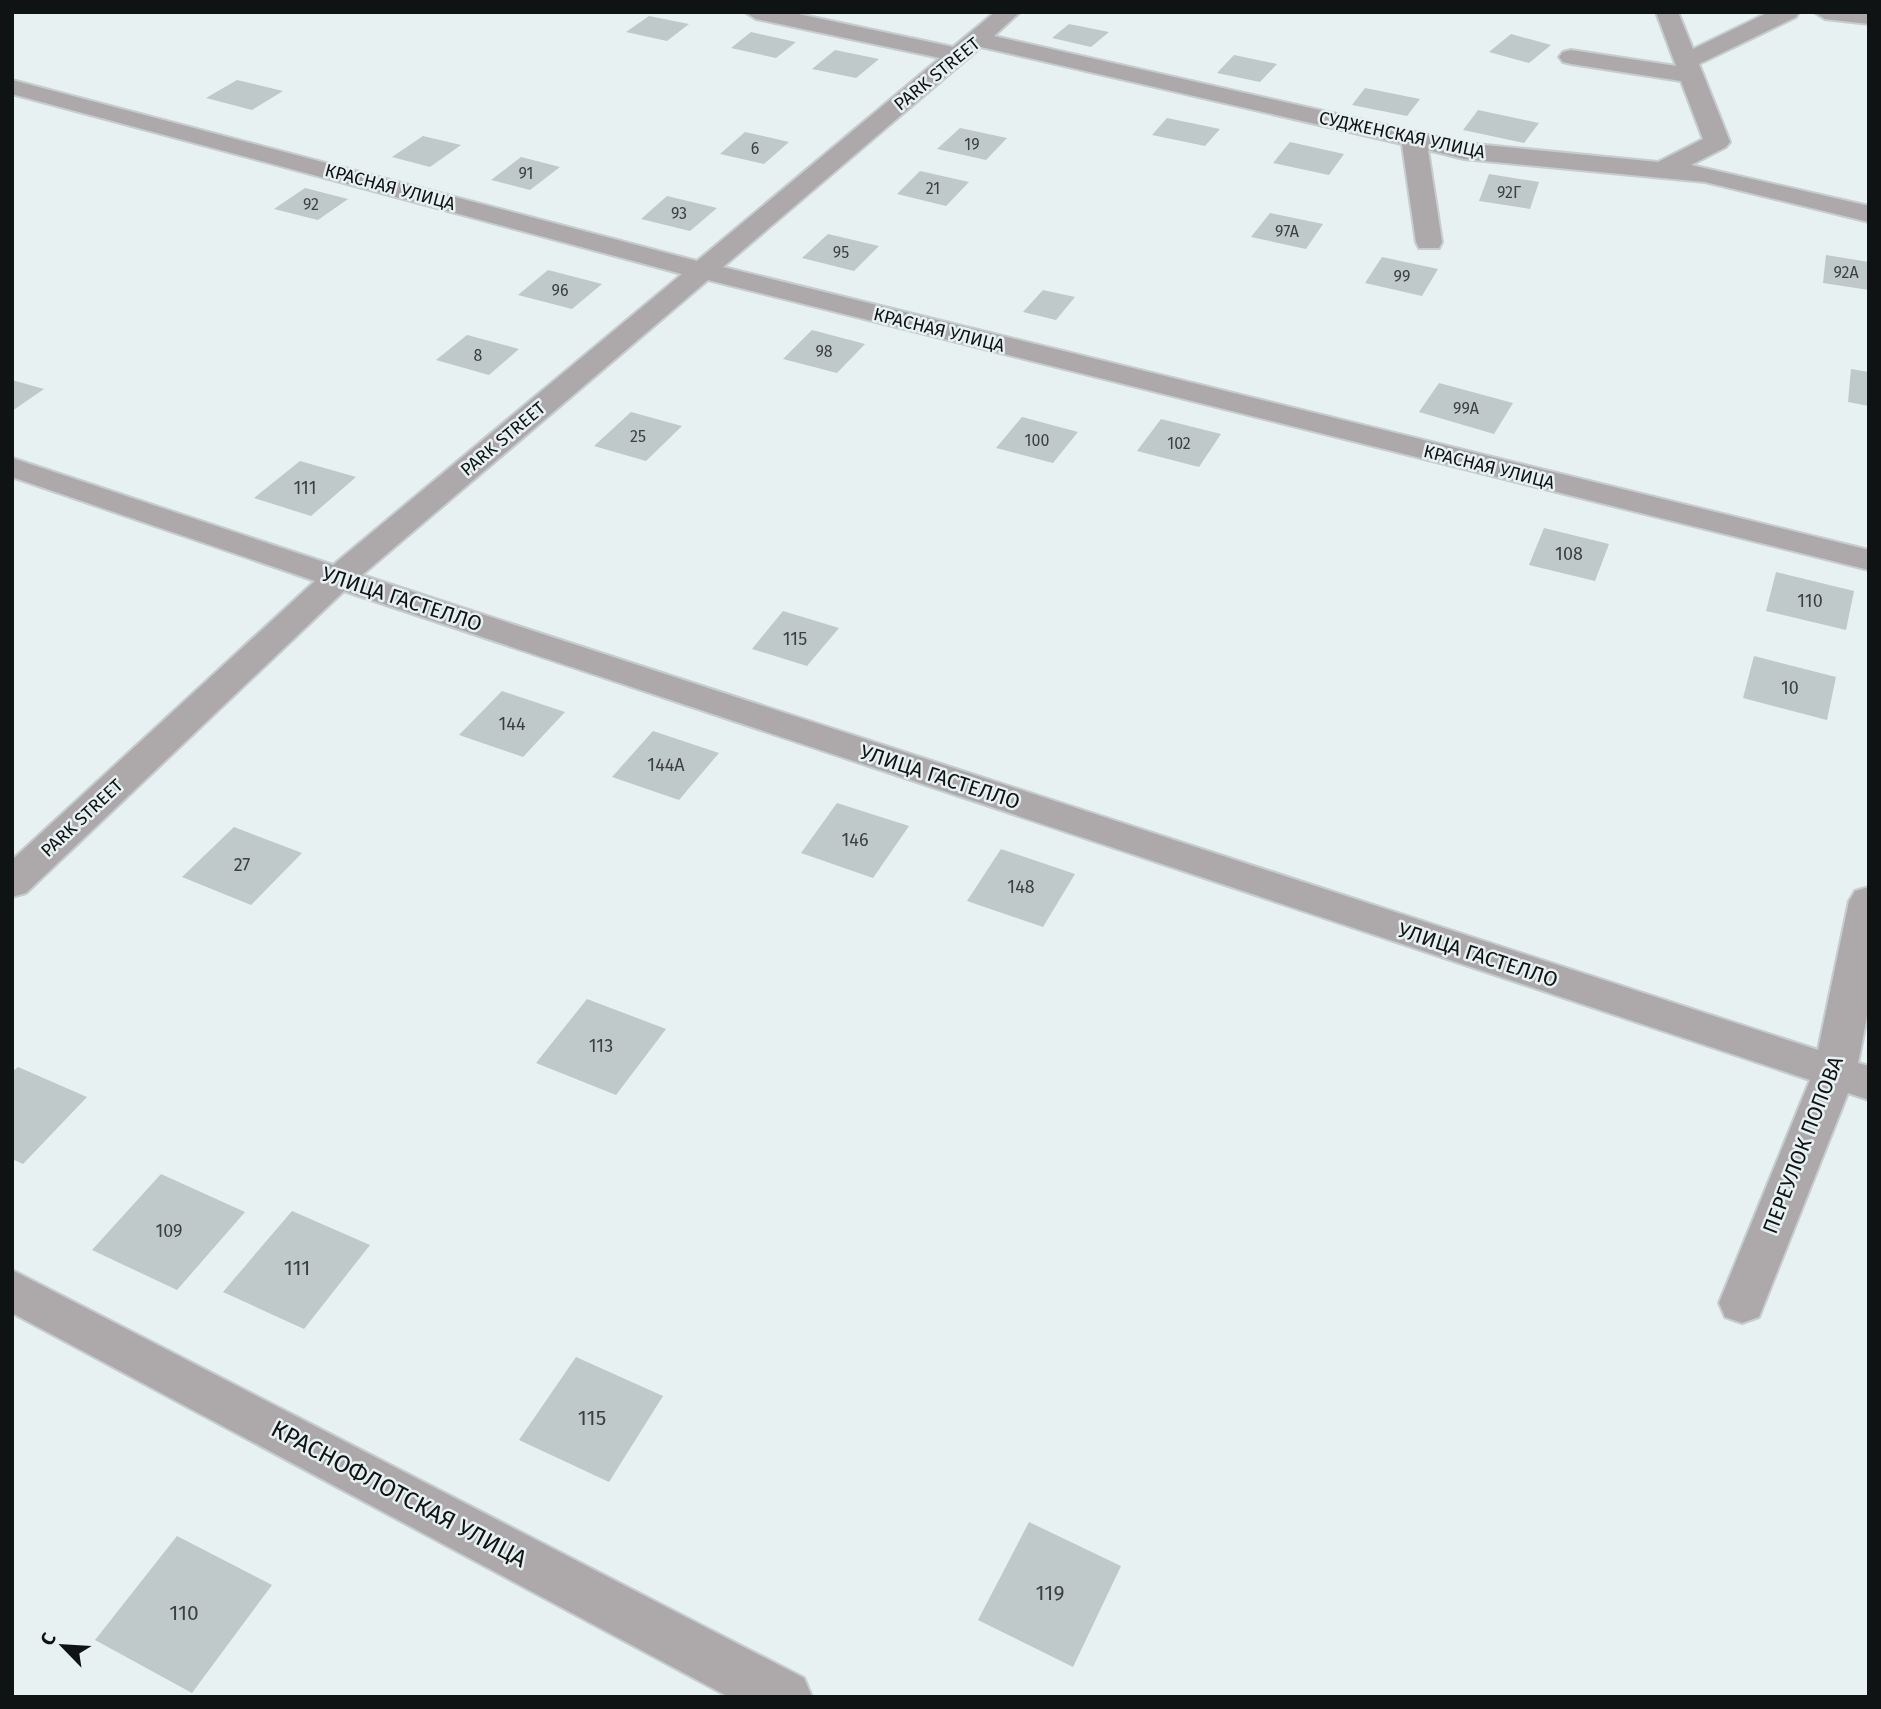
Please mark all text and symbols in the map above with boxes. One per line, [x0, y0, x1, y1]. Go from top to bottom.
street label: PARK STREET [890, 32, 985, 115]
street label: СУДЖЕНСКАЯ УЛИЦА [1317, 107, 1488, 164]
house number: 19 [964, 135, 980, 154]
house number: 6 [751, 139, 759, 158]
street label: КРАСНАЯ УЛИЦА [322, 159, 458, 215]
house number: 91 [518, 164, 534, 183]
house number: 21 [926, 179, 940, 198]
house number: 92Г [1497, 183, 1521, 202]
house number: 92 [303, 195, 319, 214]
house number: 93 [671, 204, 687, 223]
house number: 97А [1275, 222, 1300, 241]
house number: 95 [833, 243, 849, 262]
house number: 92А [1833, 263, 1859, 282]
house number: 99 [1394, 267, 1410, 286]
house number: 96 [552, 281, 568, 300]
street label: КРАСНАЯ УЛИЦА [871, 303, 1007, 357]
house number: 98 [815, 342, 833, 361]
house number: 8 [474, 346, 483, 365]
street label: PARK STREET [456, 397, 550, 481]
house number: 99А [1453, 399, 1480, 418]
house number: 25 [630, 427, 646, 446]
house number: 100 [1025, 431, 1049, 450]
house number: 102 [1167, 434, 1191, 453]
street label: КРАСНАЯ УЛИЦА [1421, 440, 1557, 494]
house number: 111 [294, 477, 316, 499]
house number: 108 [1555, 543, 1583, 565]
street label: УЛИЦА ГАСТЕЛЛО [319, 561, 485, 637]
house number: 110 [1797, 590, 1823, 612]
house number: 115 [783, 628, 807, 650]
house number: 10 [1781, 677, 1799, 699]
house number: 144 [499, 713, 526, 735]
street label: УЛИЦА ГАСТЕЛЛО [857, 739, 1023, 815]
house number: 144А [647, 754, 685, 776]
street label: PARK STREET [36, 774, 128, 862]
house number: 146 [842, 829, 868, 851]
house number: 27 [234, 854, 250, 876]
house number: 148 [1007, 876, 1035, 898]
street label: УЛИЦА ГАСТЕЛЛО [1395, 917, 1561, 993]
house number: 113 [589, 1035, 613, 1057]
street label: ПЕРЕУЛОК ПОПОВА [1757, 1053, 1849, 1237]
house number: 109 [155, 1220, 183, 1242]
house number: 111 [284, 1255, 310, 1281]
house number: 115 [578, 1405, 606, 1431]
street label: КРАСНОФЛОТСКАЯ УЛИЦА [266, 1415, 532, 1573]
house number: 119 [1036, 1580, 1064, 1606]
house number: 110 [169, 1600, 199, 1626]
north arrow [28, 1611, 98, 1681]
text: С [35, 1629, 61, 1649]

